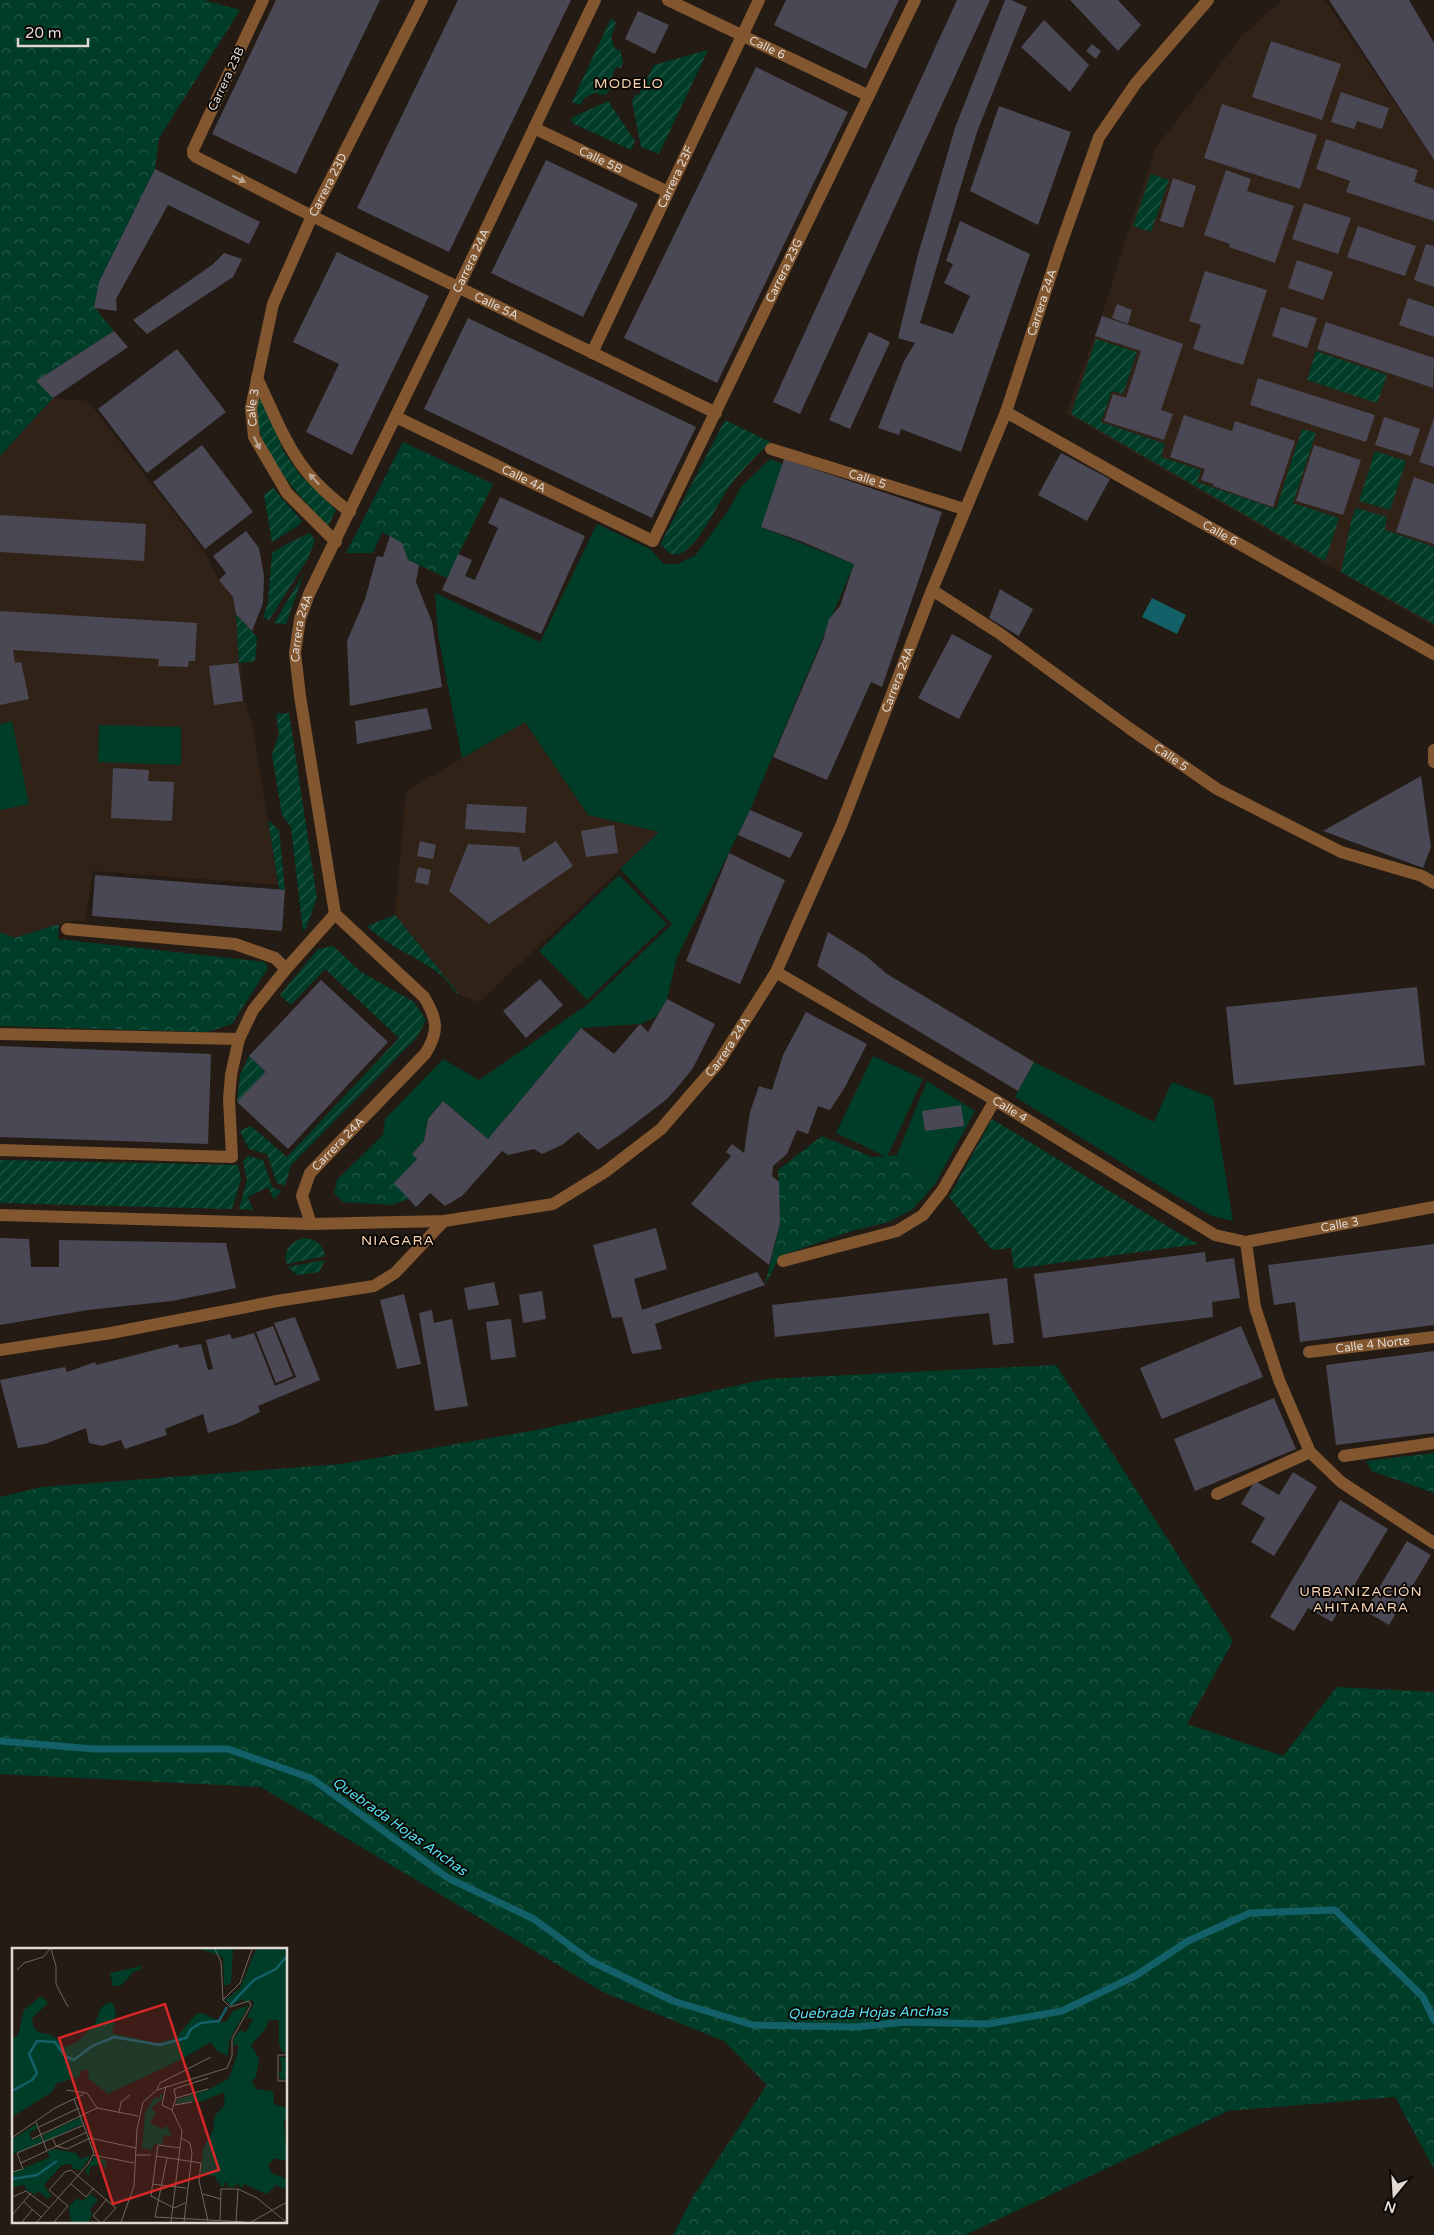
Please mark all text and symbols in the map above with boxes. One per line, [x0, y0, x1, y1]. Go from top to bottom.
scale bar [18, 15, 88, 47]
text: 20 m [25, 24, 62, 42]
street label: Calle 6 [747, 33, 788, 62]
street label: Carrera 23B [205, 45, 247, 113]
district label: MODELO [594, 75, 664, 92]
street label: Calle 5B [577, 143, 625, 176]
street label: Carrera 23F [655, 143, 696, 210]
street label: Carrera 23D [306, 151, 350, 219]
one-way arrow [232, 175, 246, 183]
street label: Carrera 24A [450, 226, 492, 295]
street label: Carrera 23G [763, 236, 806, 305]
street label: Carrera 24A [1024, 267, 1059, 338]
street label: Calle 5A [472, 289, 521, 323]
street label: Calle 3 [244, 387, 262, 427]
one-way arrow [253, 436, 261, 450]
street label: Calle 4A [499, 462, 548, 495]
street label: Calle 5 [847, 467, 888, 491]
one-way arrow [308, 474, 320, 486]
street label: Calle 6 [1200, 517, 1240, 549]
street label: Carrera 24A [288, 592, 315, 663]
street label: Carrera 24A [878, 645, 916, 715]
street label: Calle 5 [1151, 741, 1191, 774]
street label: Carrera 24A [702, 1014, 753, 1080]
street label: Calle 4 [990, 1093, 1030, 1125]
street label: Carrera 24A [309, 1114, 367, 1174]
street label: Calle 3 [1320, 1214, 1360, 1235]
district label: NIAGARA [361, 1232, 435, 1249]
street label: Calle 4 Norte [1335, 1333, 1411, 1356]
district label: URBANIZACIÓN AHITAMARA [1299, 1583, 1423, 1616]
water label: Quebrada Hojas Anchas [329, 1773, 471, 1880]
inset map [12, 1948, 288, 2222]
water label: Quebrada Hojas Anchas [788, 2003, 950, 2022]
north arrow [1369, 2170, 1419, 2220]
text: N [1382, 2197, 1398, 2217]

